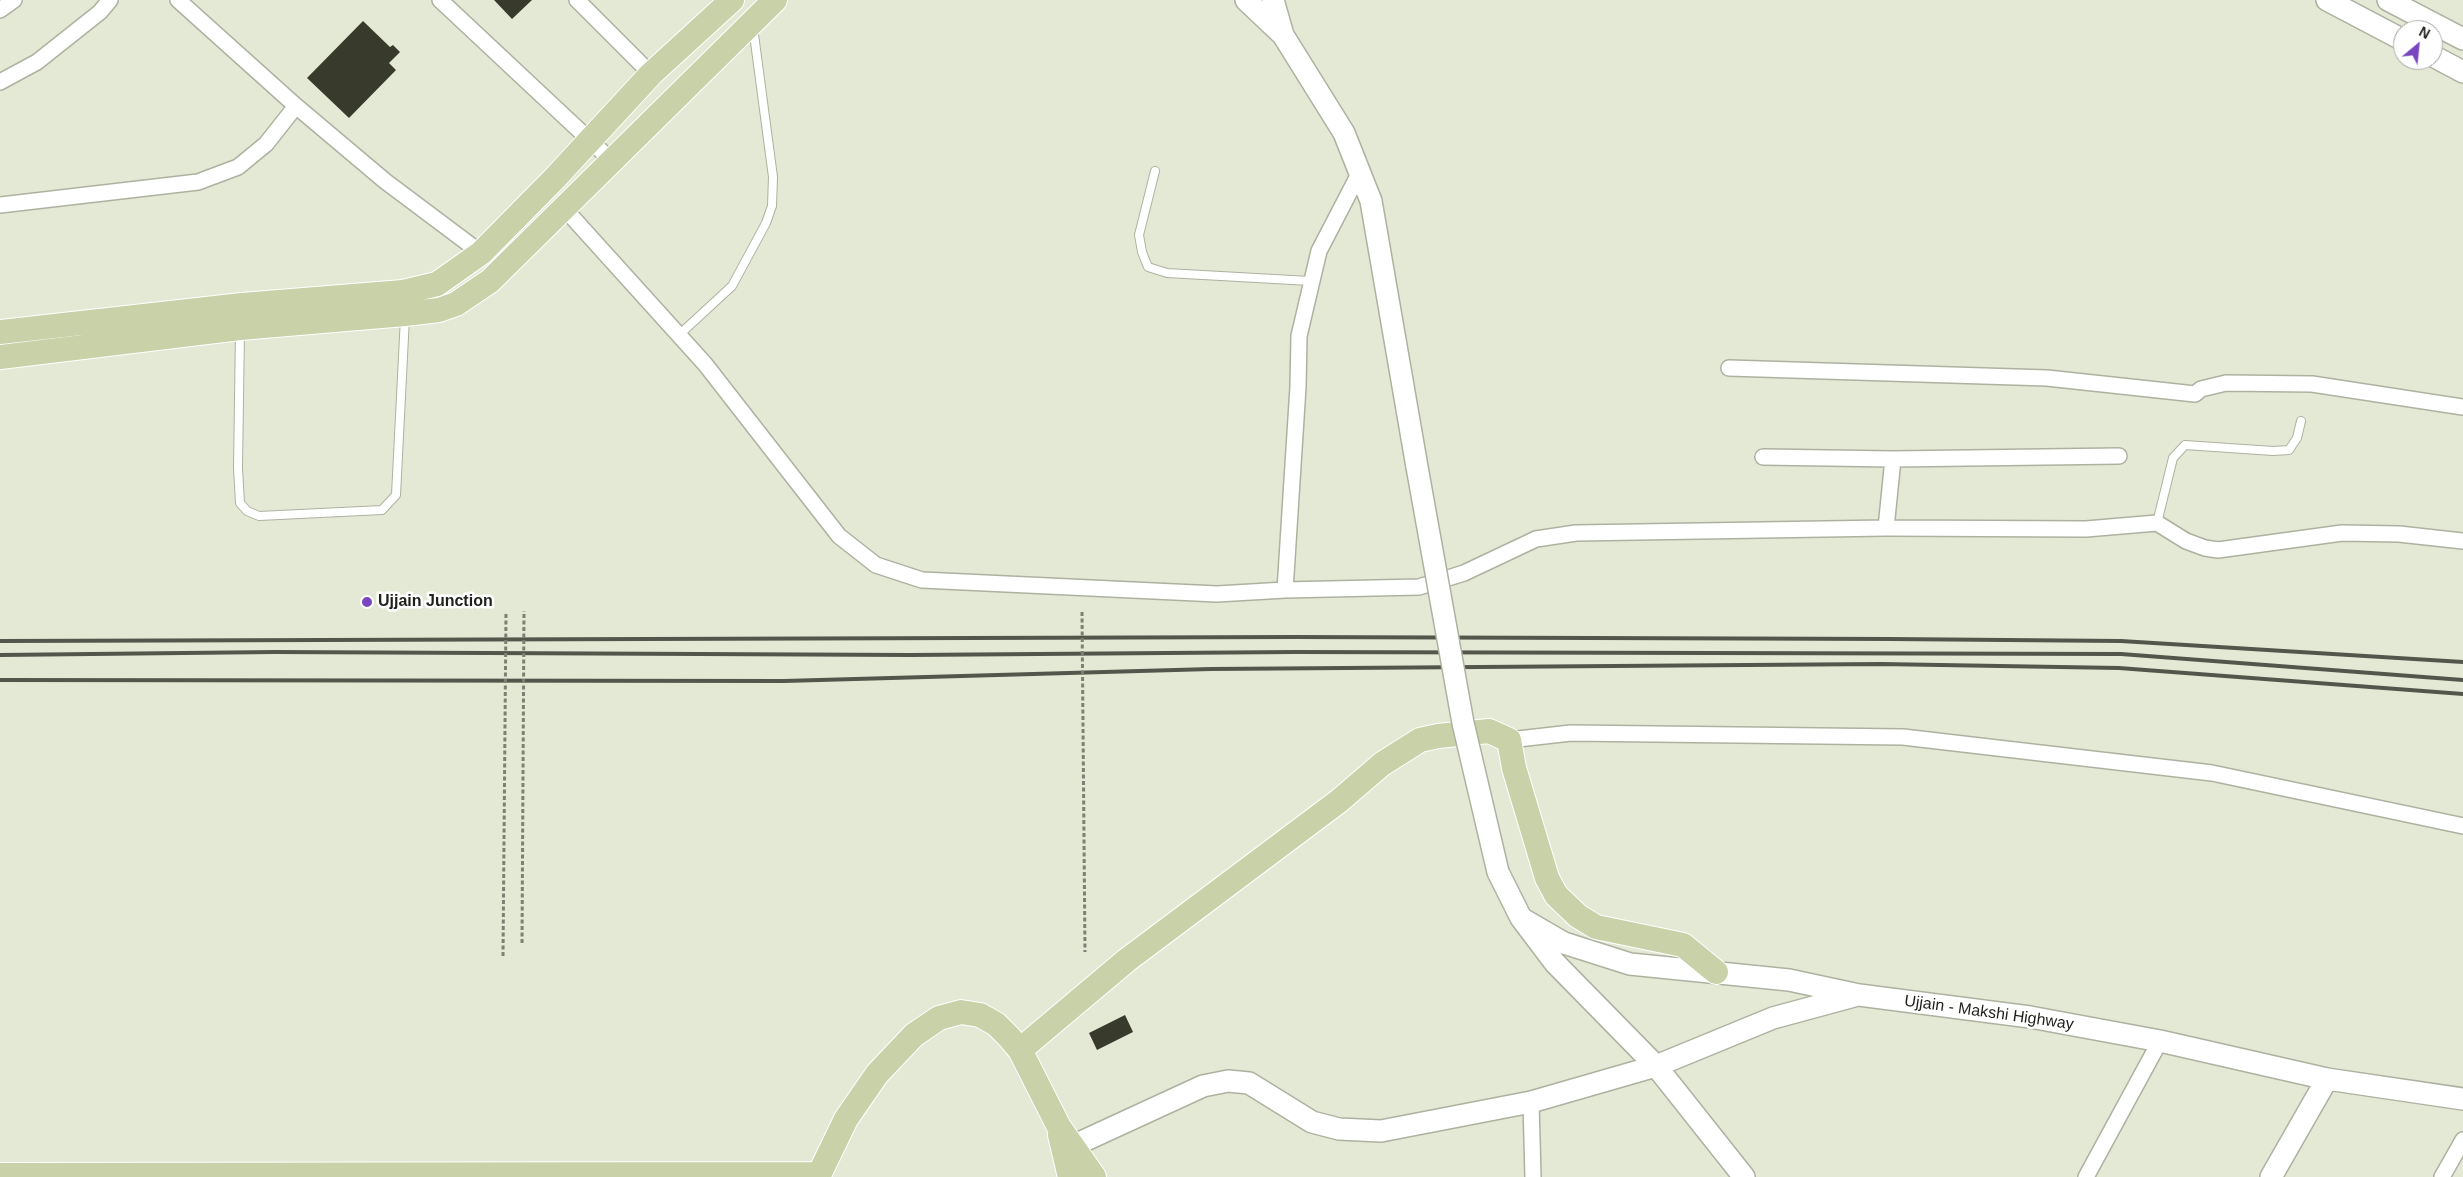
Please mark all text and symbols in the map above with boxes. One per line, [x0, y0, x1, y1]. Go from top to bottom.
north arrow [2393, 20, 2443, 70]
text: N [2416, 23, 2433, 42]
place label: Ujjain Junction [378, 592, 493, 612]
marker: Ujjain Junction [360, 595, 374, 609]
street label: Ujjain - Makshi Highway [1903, 992, 2075, 1034]

